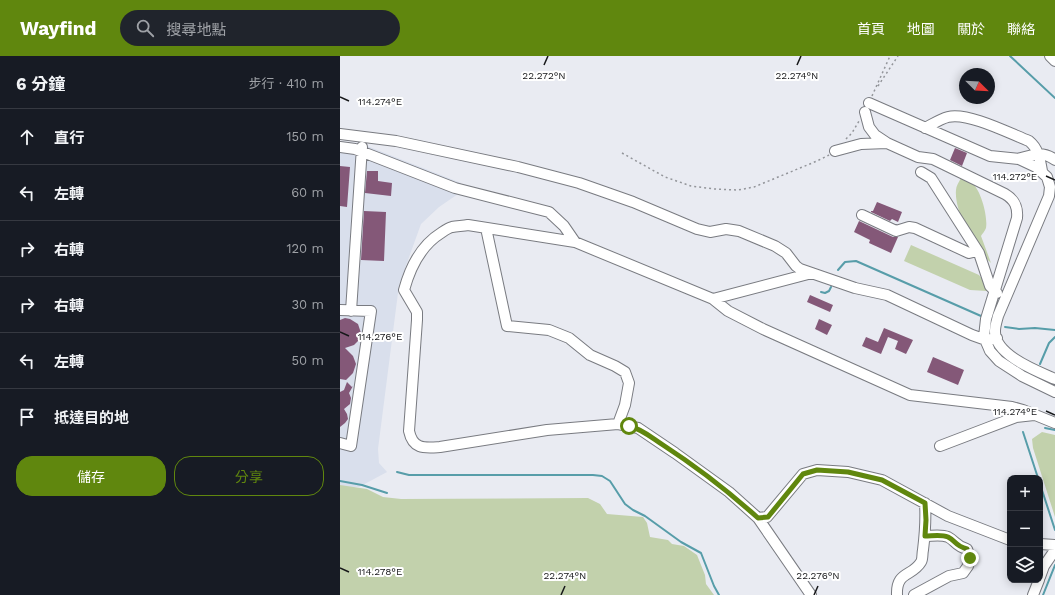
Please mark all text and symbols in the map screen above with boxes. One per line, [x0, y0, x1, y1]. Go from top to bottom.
search box [120, 10, 400, 46]
text: Wayfind [20, 17, 96, 40]
icon: search [134, 17, 156, 39]
text: 搜尋地點 [166, 21, 226, 39]
text: 首頁 [857, 21, 885, 37]
text: 地圖 [907, 21, 935, 37]
text: 關於 [957, 21, 985, 37]
text: 聯絡 [1007, 21, 1035, 37]
north arrow [959, 68, 995, 104]
text: 22.272°N [522, 70, 566, 81]
text: 22.274°N [776, 70, 818, 81]
text: 6 分鐘 [16, 74, 65, 94]
text: 步行 · 410 m [248, 76, 324, 91]
text: 114.274°E [358, 96, 402, 107]
icon: ahead [16, 126, 38, 148]
text: 直行 [54, 129, 84, 147]
text: 150 m [286, 129, 324, 144]
text: 114.272°E [993, 171, 1037, 182]
icon: left [16, 182, 38, 204]
text: 左轉 [54, 185, 84, 203]
text: 60 m [291, 185, 324, 200]
icon: right [16, 238, 38, 260]
text: 右轉 [54, 241, 84, 259]
text: 120 m [286, 241, 324, 256]
icon: right [16, 294, 38, 316]
text: 右轉 [54, 297, 84, 315]
text: 30 m [292, 297, 324, 312]
text: 114.276°E [358, 331, 402, 342]
icon: left [16, 350, 38, 372]
text: 左轉 [54, 353, 84, 371]
text: 50 m [292, 353, 324, 368]
icon: arrive [16, 406, 38, 428]
text: 114.274°E [993, 406, 1037, 417]
text: 抵達目的地 [54, 409, 129, 427]
route start [620, 417, 638, 435]
button: 儲存 [16, 456, 166, 496]
button: 分享 [174, 456, 324, 496]
map controls [1007, 475, 1043, 583]
button: + [1007, 475, 1043, 511]
button: − [1007, 511, 1043, 547]
button: layers [1007, 547, 1043, 583]
route end [961, 549, 979, 567]
text: 114.278°E [358, 566, 402, 577]
text: 22.274°N [544, 570, 586, 581]
text: 22.276°N [796, 570, 840, 581]

